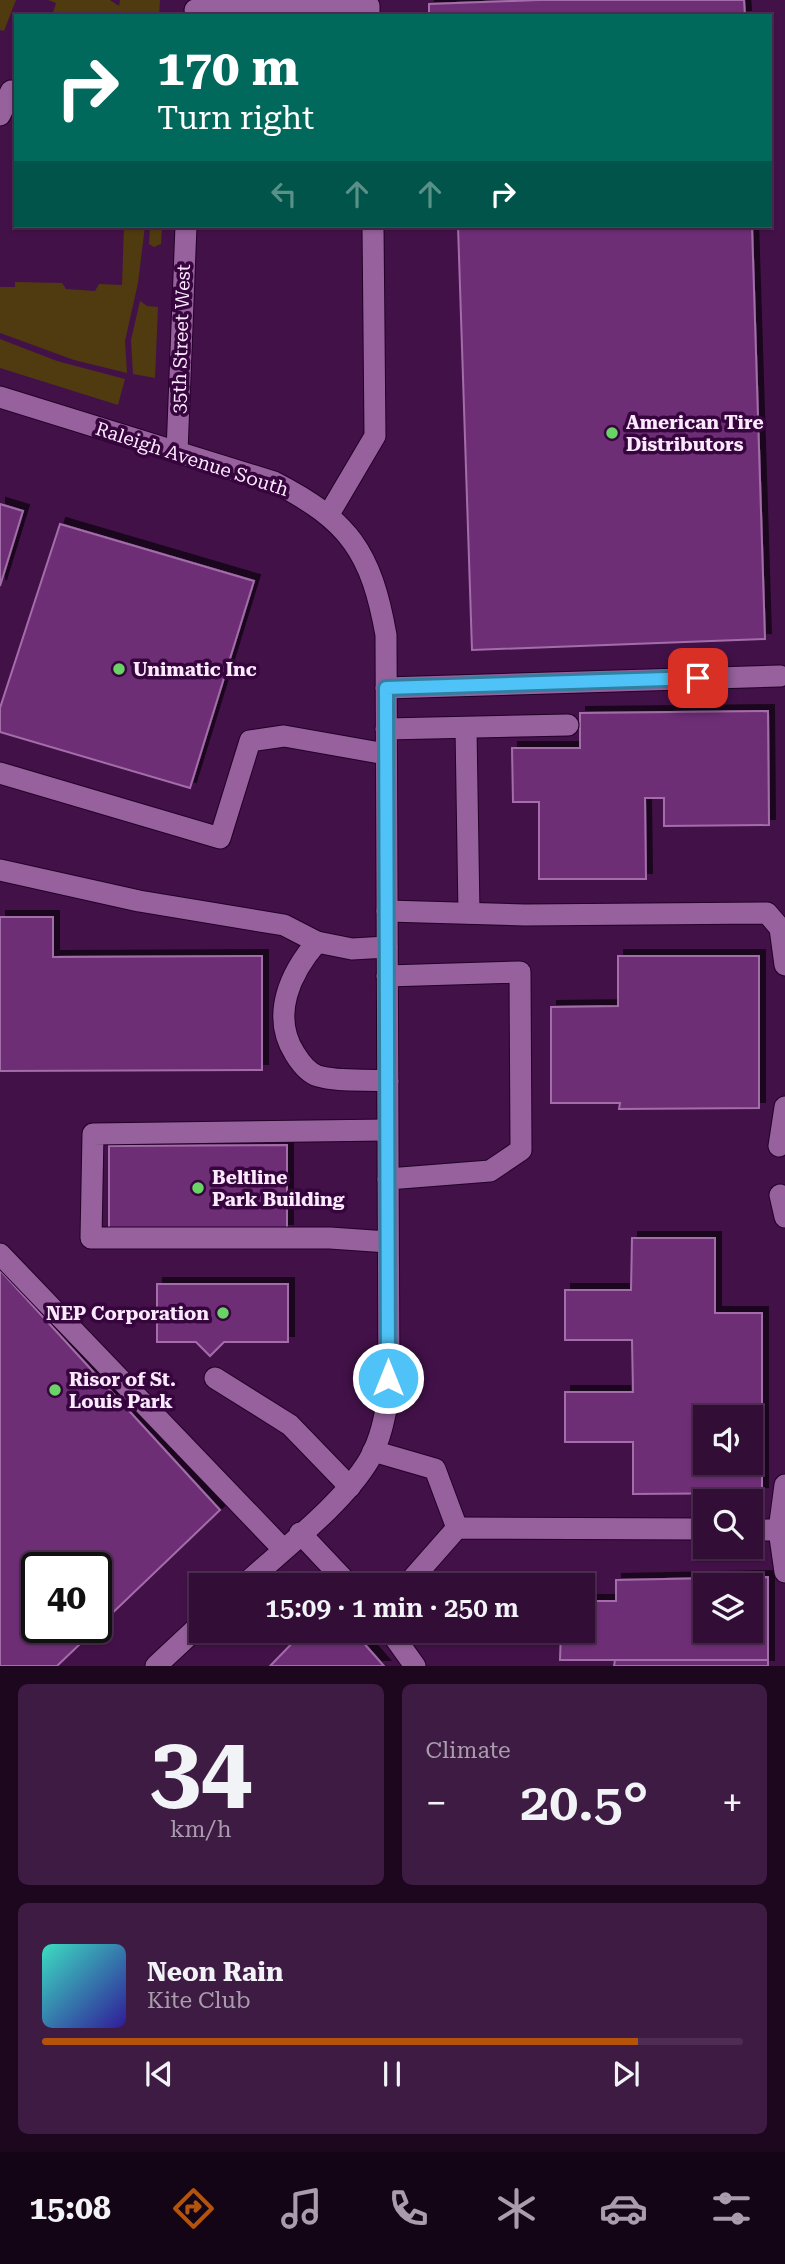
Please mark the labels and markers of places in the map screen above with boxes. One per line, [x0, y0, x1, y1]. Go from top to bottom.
place label: American Tire Distributors [626, 411, 764, 456]
marker: American Tire Distributors [604, 425, 620, 441]
pin [668, 648, 728, 708]
place label: Unimatic Inc [133, 658, 257, 681]
marker: Unimatic Inc [111, 661, 127, 677]
place label: Beltline Park Building [212, 1166, 345, 1211]
marker: Beltline Park Building [190, 1180, 206, 1196]
place label: NEP Corporation [46, 1302, 209, 1325]
marker: NEP Corporation [215, 1305, 231, 1321]
place label: Risor of St. Louis Park [69, 1368, 176, 1413]
marker: Risor of St. Louis Park [47, 1382, 63, 1398]

